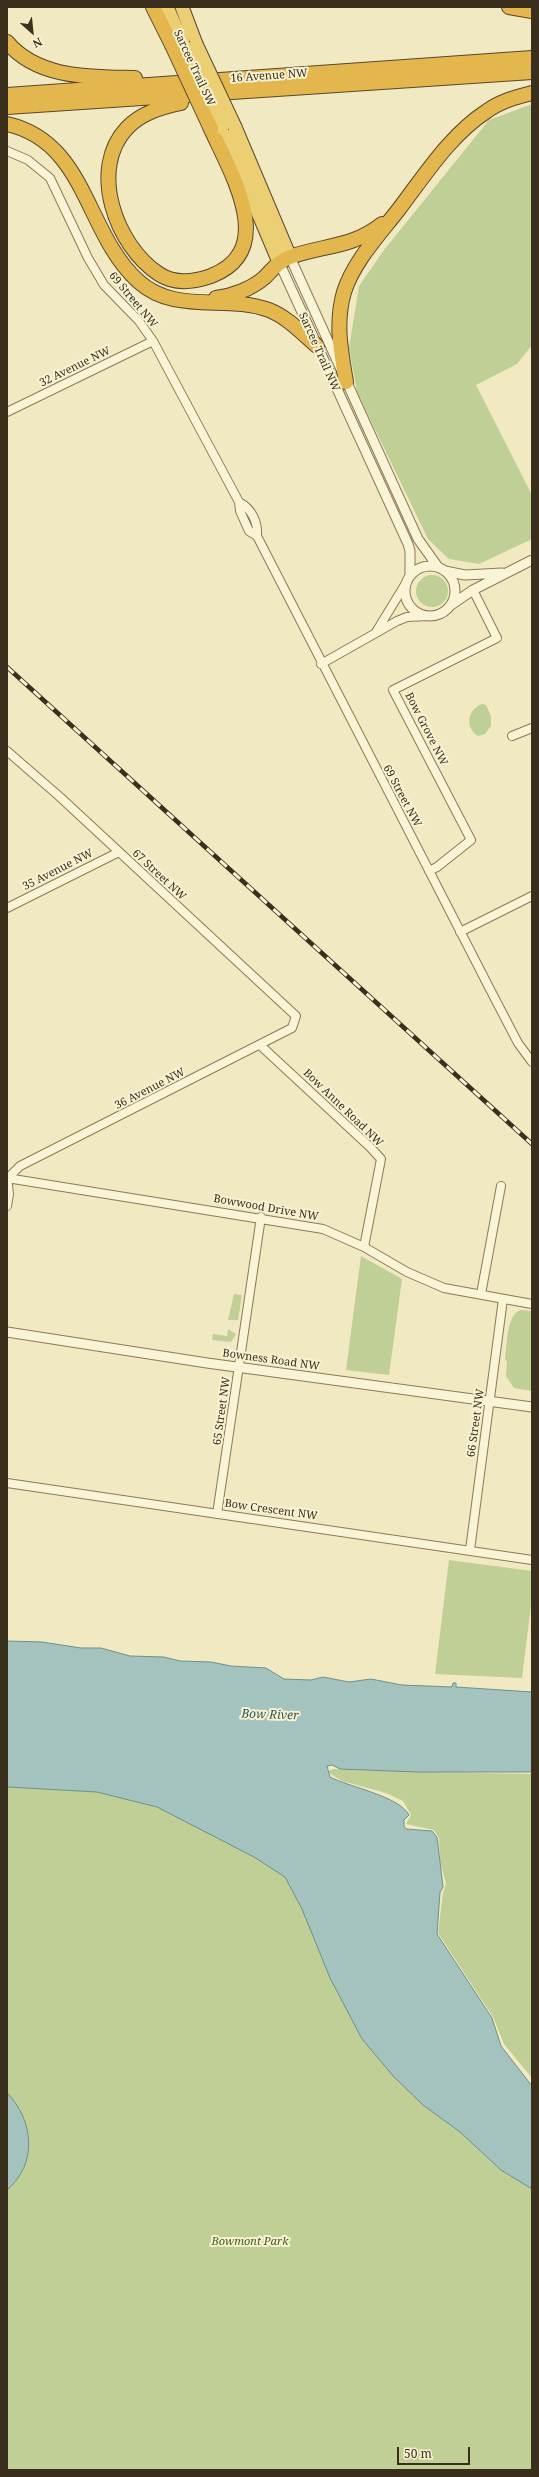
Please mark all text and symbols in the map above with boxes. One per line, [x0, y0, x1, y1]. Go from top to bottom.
north arrow [12, 12, 52, 52]
street label: Sarcee Trail SW [171, 28, 217, 108]
text: N [30, 34, 45, 52]
street label: 16 Avenue NW [230, 67, 308, 85]
street label: 69 Street NW [106, 269, 160, 331]
street label: Sarcee Trail NW [296, 310, 342, 394]
street label: 32 Avenue NW [37, 344, 113, 390]
street label: Bow Grove NW [402, 690, 450, 768]
street label: 69 Street NW [380, 763, 424, 829]
street label: 35 Avenue NW [21, 847, 95, 893]
street label: 67 Street NW [129, 847, 189, 903]
street label: 36 Avenue NW [113, 1066, 187, 1112]
street label: Bow Anne Road NW [300, 1066, 386, 1150]
street label: Bowwood Drive NW [212, 1192, 320, 1224]
street label: Bowness Road NW [222, 1347, 320, 1373]
street label: 65 Street NW [211, 1376, 233, 1446]
street label: 66 Street NW [465, 1388, 487, 1458]
street label: Bow Crescent NW [224, 1497, 318, 1523]
water label: Bow River [241, 1707, 299, 1723]
park label: Bowmont Park [212, 2235, 288, 2249]
scale bar [399, 2439, 472, 2465]
text: 50 m [404, 2445, 432, 2462]

